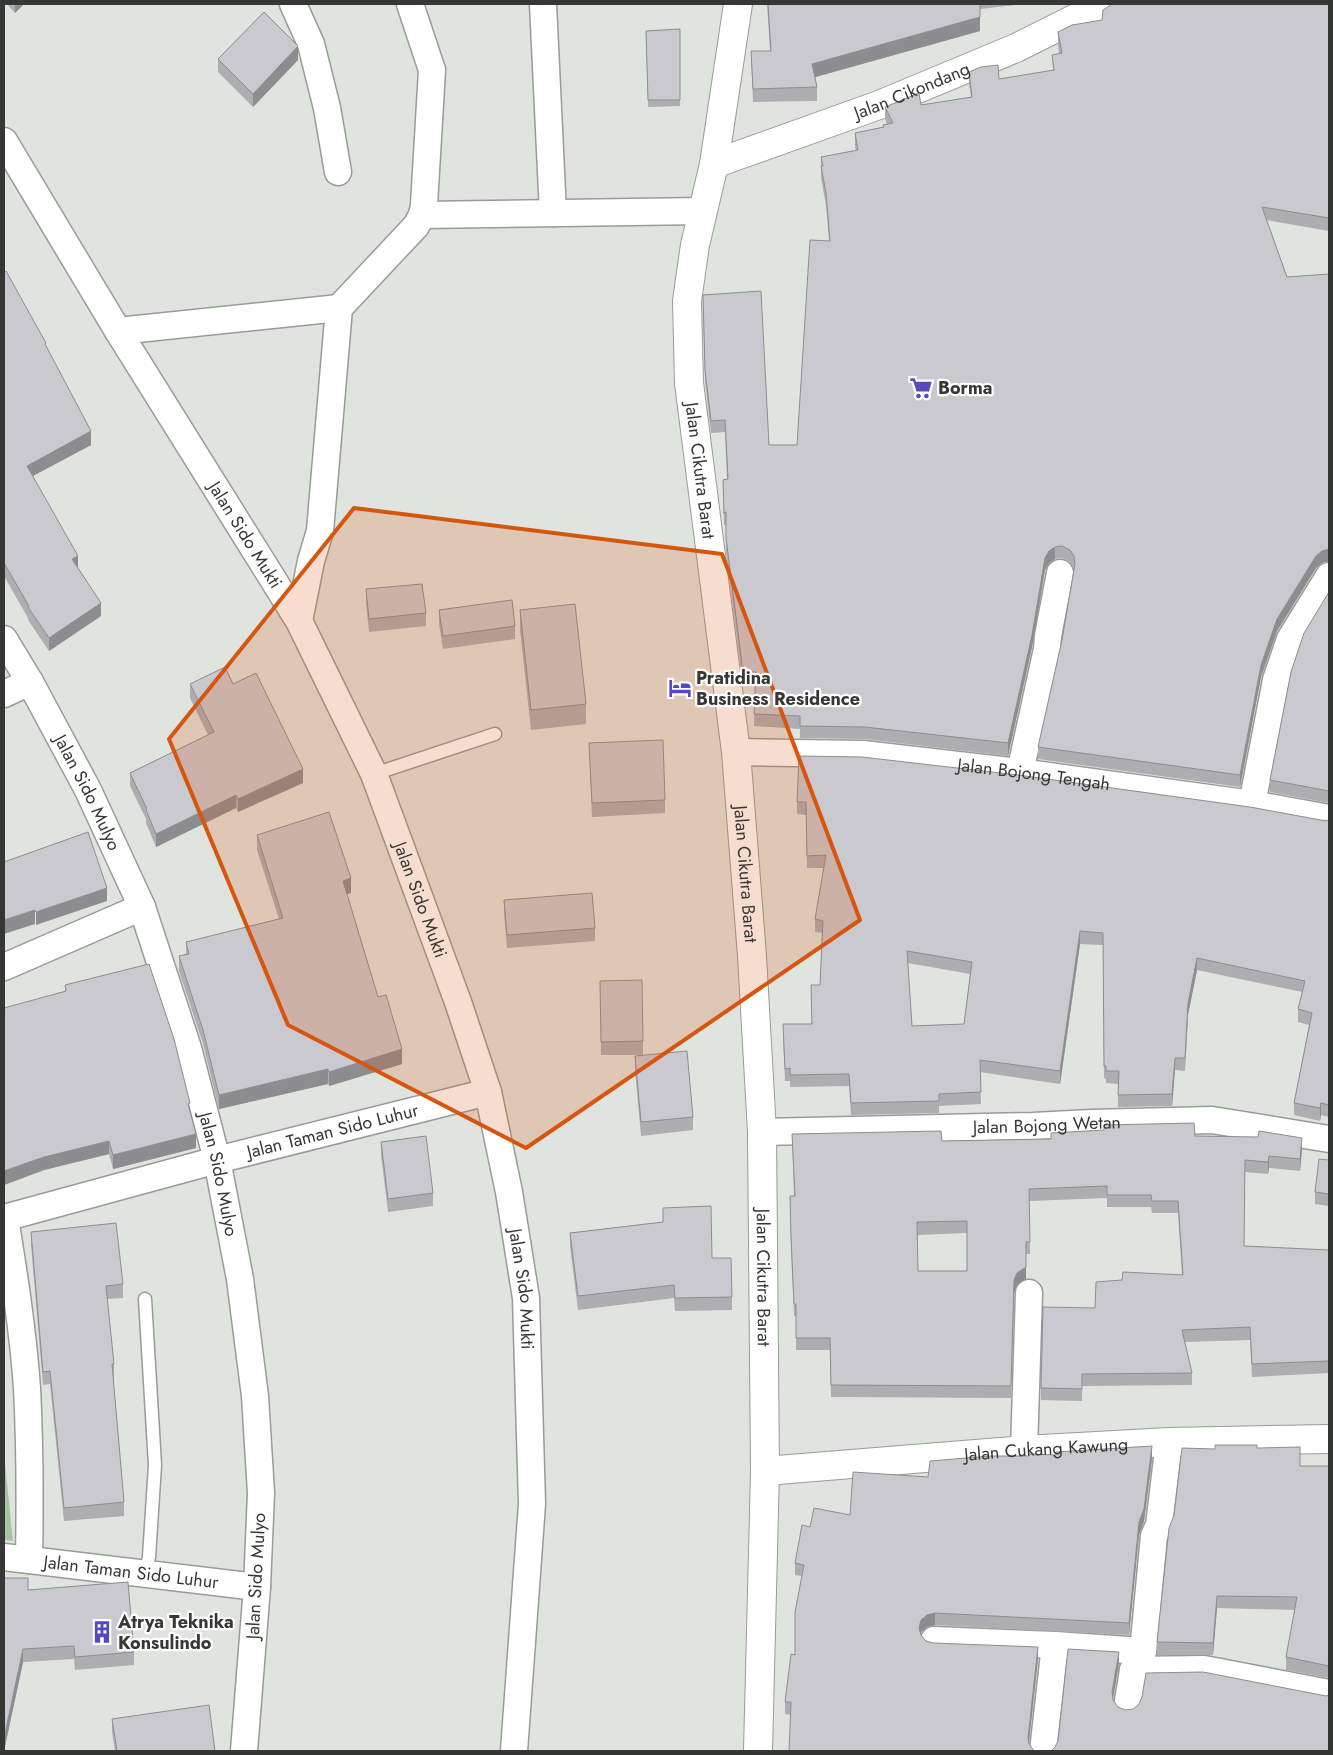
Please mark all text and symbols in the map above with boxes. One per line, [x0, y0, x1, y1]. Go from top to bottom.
street label: Jalan Cikondang [848, 56, 974, 127]
supermarket icon: Borma [908, 375, 934, 401]
place label: Borma [938, 375, 992, 401]
street label: Jalan Cikutra Barat [678, 399, 722, 541]
street label: Jalan Sido Mukti [201, 475, 289, 593]
place label: Pratidina Business Residence [696, 665, 860, 712]
hotel icon: Pratidina Business Residence [667, 675, 693, 701]
street label: Jalan Sido Mulyo [47, 728, 127, 855]
street label: Jalan Bojong Tengah [954, 752, 1112, 797]
street label: Jalan Cikutra Barat [727, 803, 764, 944]
street label: Jalan Sido Mukti [386, 836, 454, 962]
street label: Jalan Taman Sido Luhur [242, 1097, 422, 1165]
street label: Jalan Sido Mulyo [192, 1107, 245, 1239]
street label: Jalan Bojong Wetan [971, 1109, 1121, 1140]
street label: Jalan Cikutra Barat [750, 1207, 777, 1347]
street label: Jalan Sido Mukti [502, 1225, 540, 1350]
street label: Jalan Cukang Kawung [961, 1431, 1129, 1468]
street label: Jalan Sido Mulyo [240, 1512, 272, 1642]
street label: Jalan Taman Sido Luhur [40, 1549, 221, 1595]
place label: Atrya Teknika Konsulindo [117, 1609, 234, 1656]
building icon: Atrya Teknika Konsulindo [89, 1619, 115, 1645]

